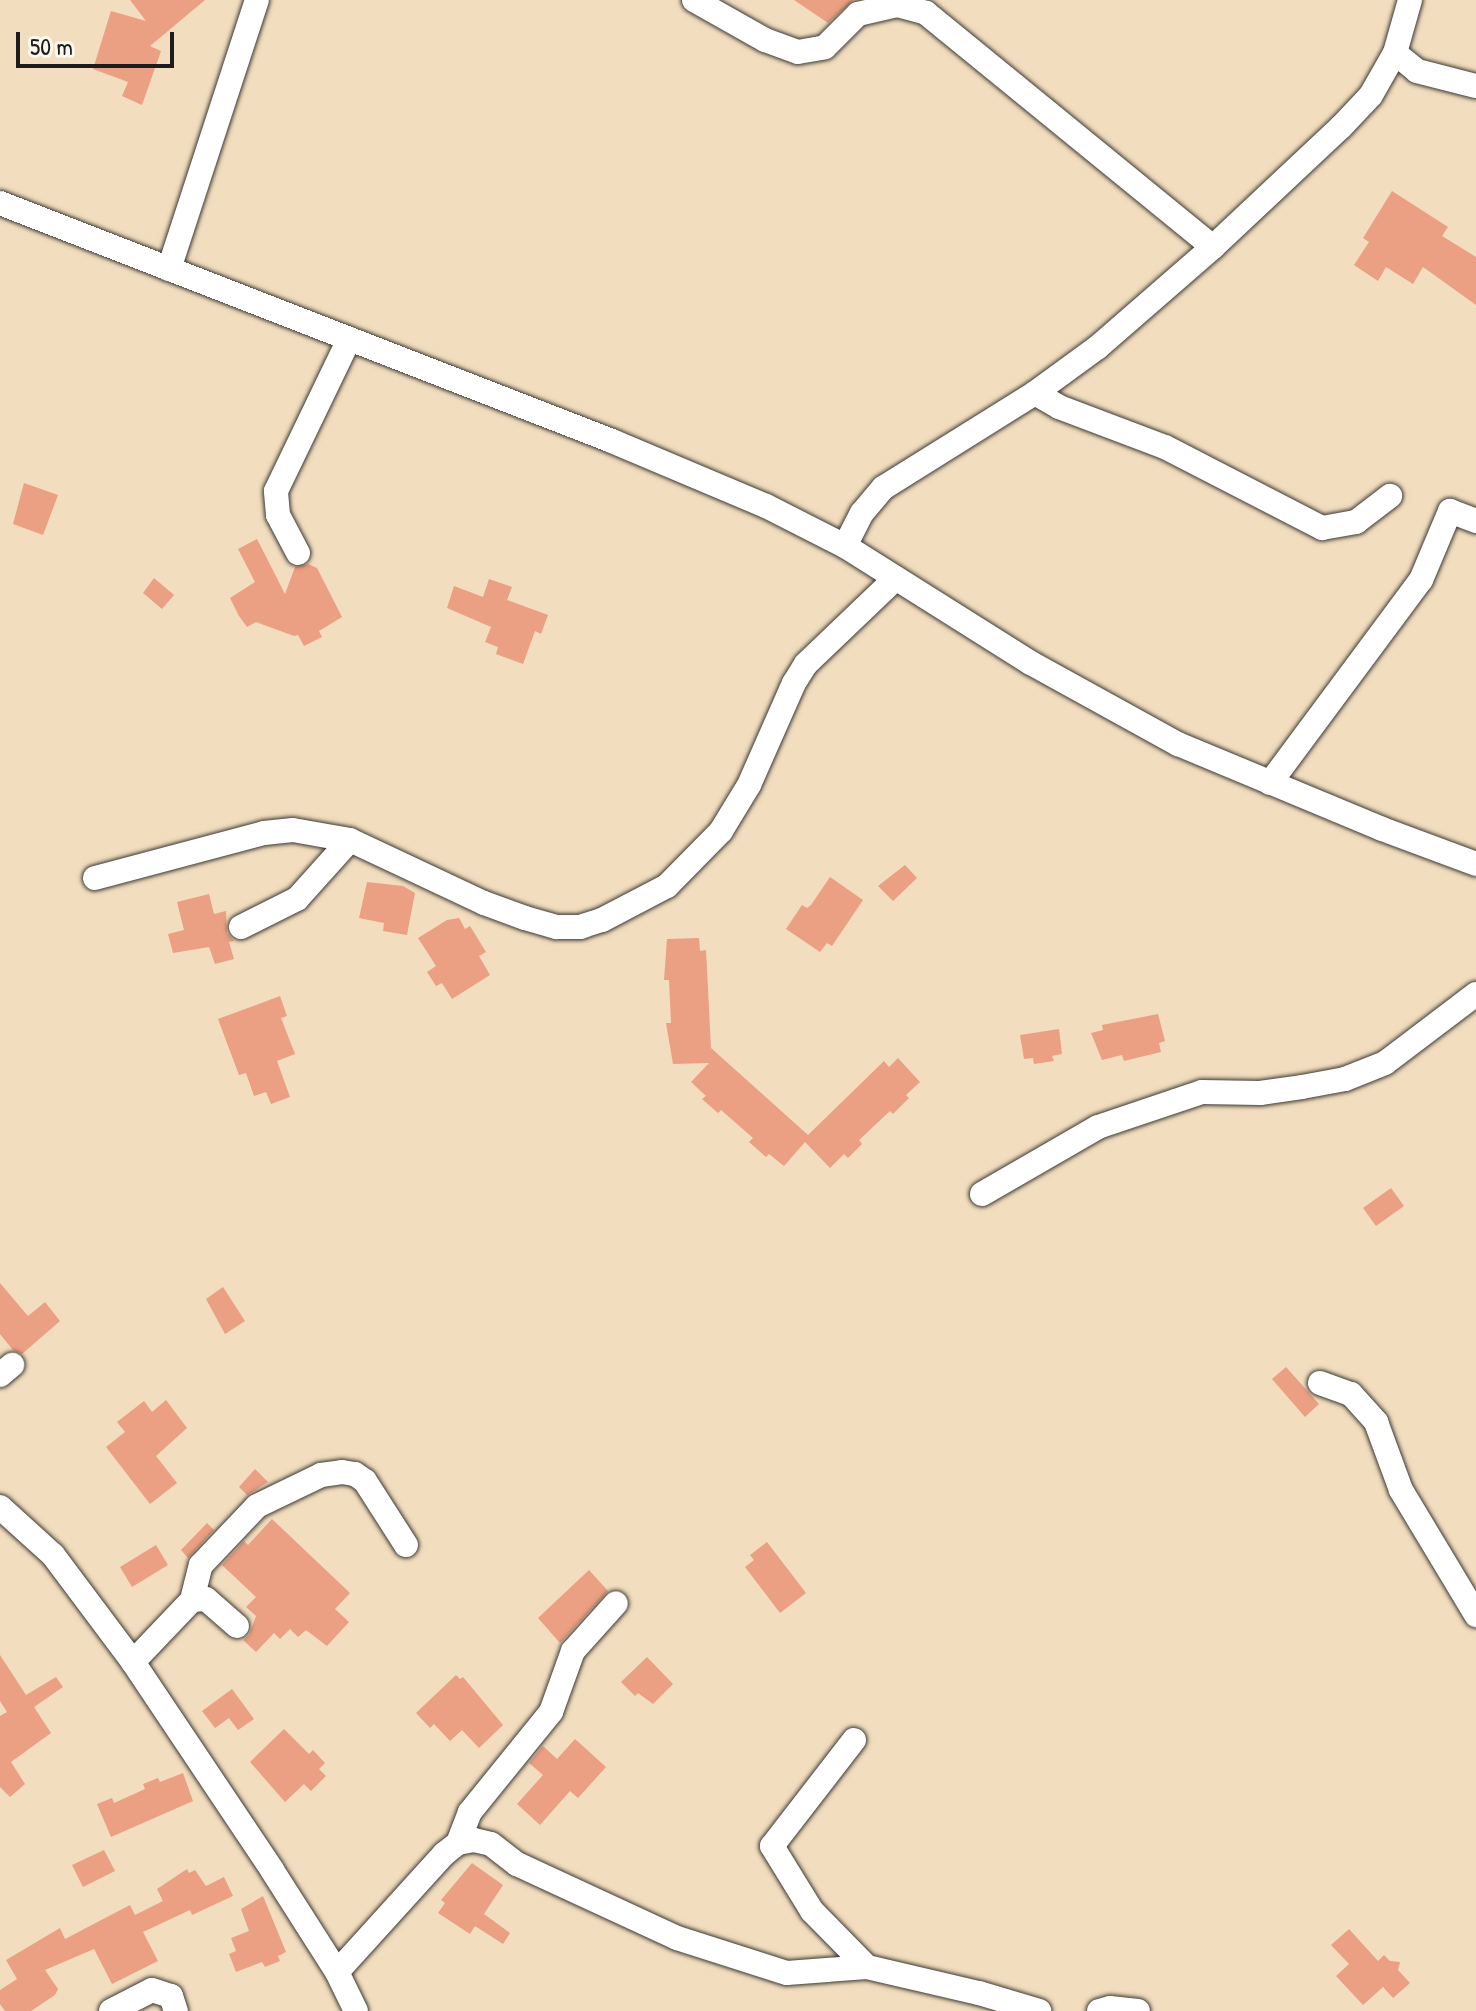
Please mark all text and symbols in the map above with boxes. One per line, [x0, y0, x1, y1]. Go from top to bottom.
scale bar [20, 16, 178, 66]
text: 50 m [30, 30, 73, 62]

